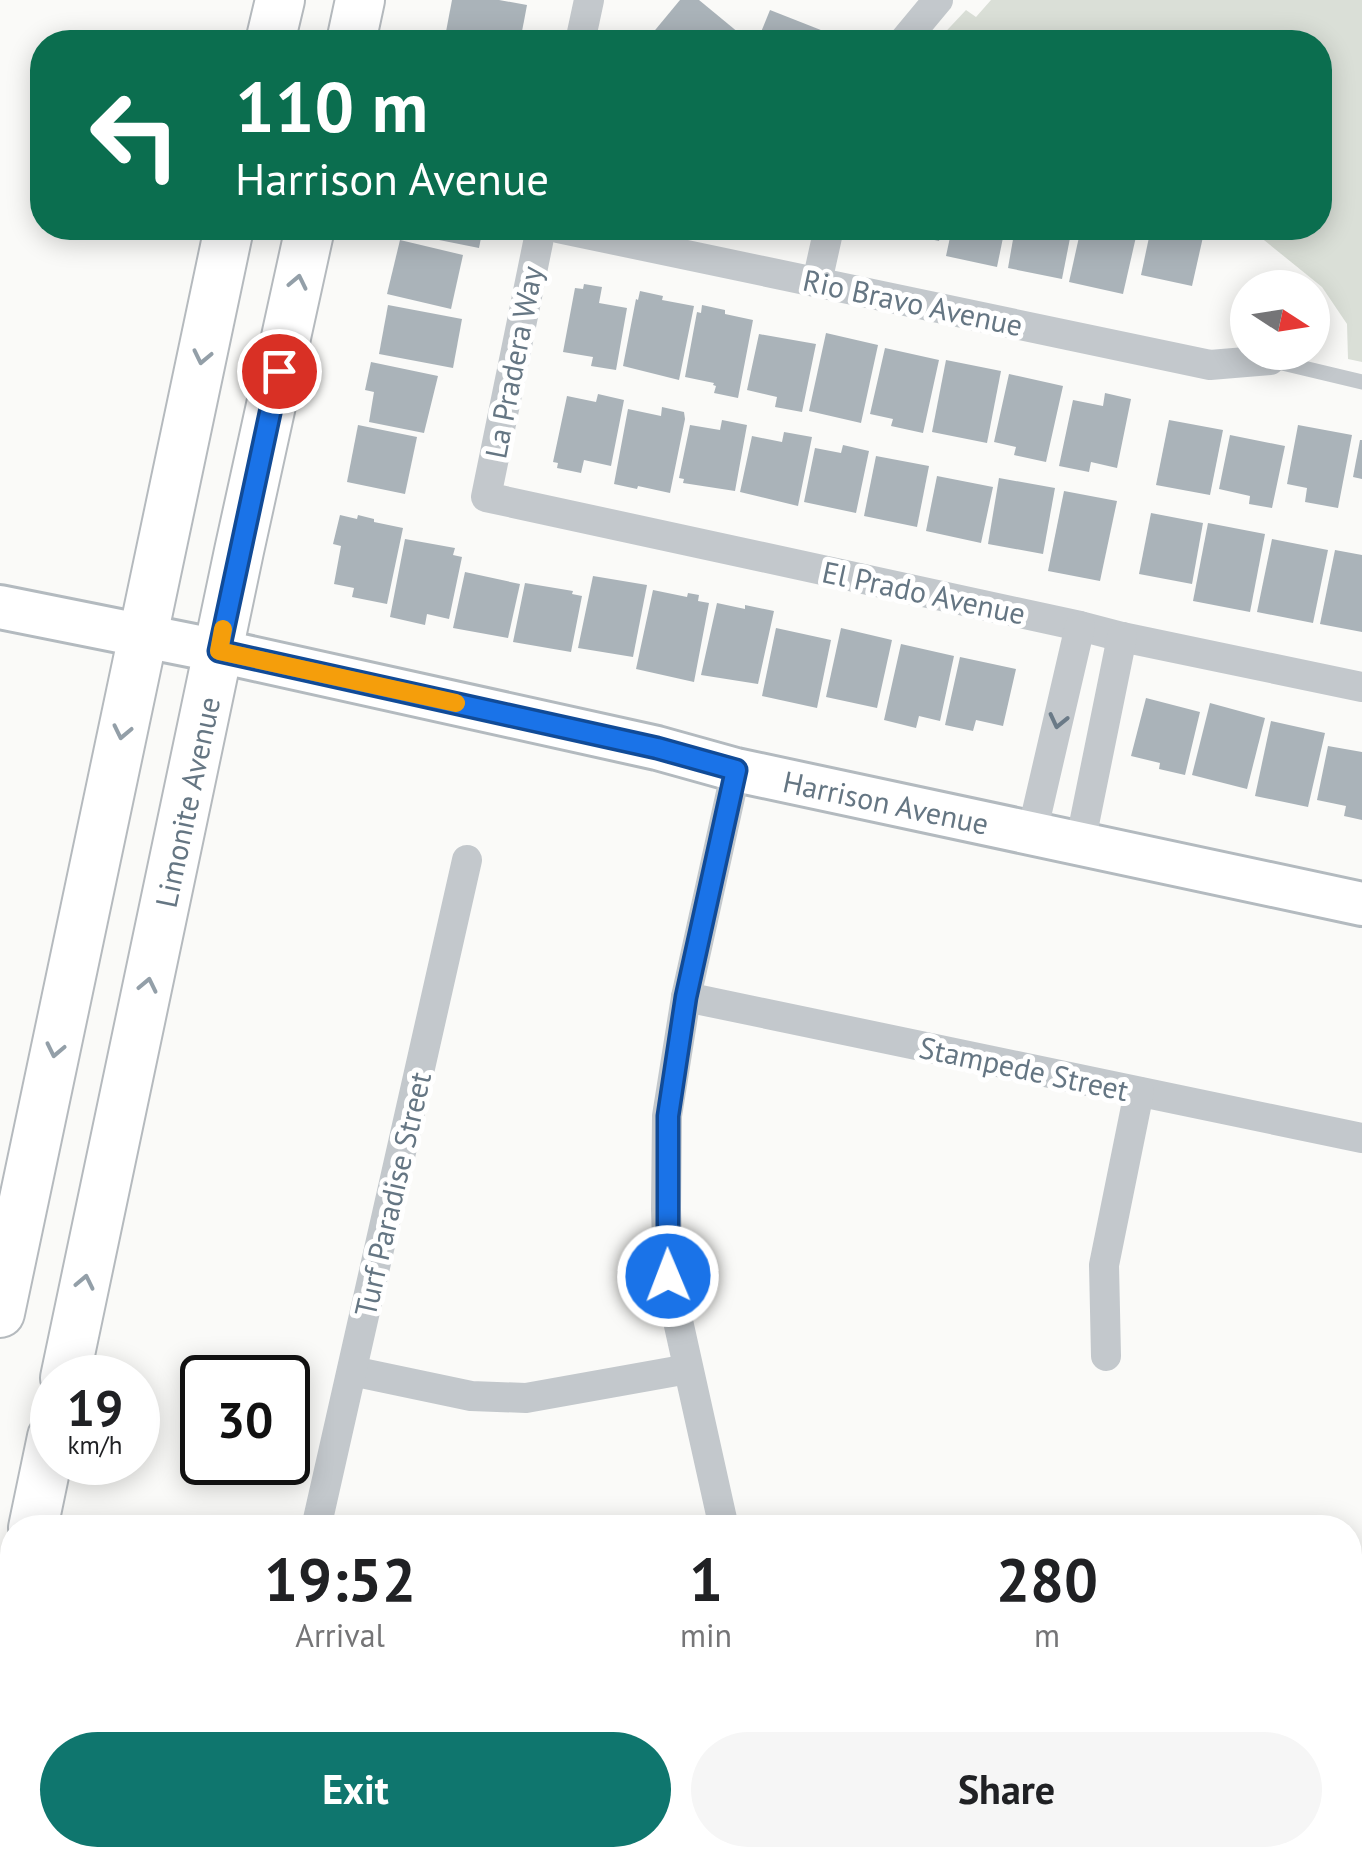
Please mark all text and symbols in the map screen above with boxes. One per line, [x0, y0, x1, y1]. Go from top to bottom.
text: 110 m [235, 61, 428, 151]
icon: left [70, 70, 200, 200]
text: Harrison Avenue [235, 149, 549, 207]
street label: Rio Bravo Avenue [800, 260, 1026, 344]
street label: La Pradera Way [475, 263, 551, 461]
north arrow [1230, 270, 1330, 370]
map controls [1230, 270, 1330, 370]
one-way arrow [287, 274, 308, 291]
pin [237, 329, 322, 414]
icon: arrive [252, 344, 307, 399]
one-way arrow [192, 348, 213, 365]
street label: El Prado Avenue [819, 551, 1029, 633]
street label: Limonite Avenue [146, 693, 228, 911]
one-way arrow [1049, 712, 1070, 729]
one-way arrow [113, 723, 134, 740]
street label: Harrison Avenue [780, 761, 992, 843]
one-way arrow [137, 977, 158, 994]
street label: Stampede Street [916, 1027, 1132, 1109]
one-way arrow [46, 1041, 67, 1058]
street label: Turf Paradise Street [345, 1068, 439, 1320]
position arrow [616, 1224, 720, 1328]
one-way arrow [74, 1274, 95, 1291]
speed limit sign: 30 [180, 1355, 310, 1485]
text: 19 [67, 1375, 123, 1440]
text: km/h [68, 1429, 122, 1461]
text: 19:52 [264, 1540, 416, 1618]
text: 1 [689, 1540, 723, 1618]
text: 280 [996, 1540, 1098, 1618]
text: Arrival [295, 1614, 385, 1656]
text: min [680, 1614, 732, 1656]
text: m [1034, 1614, 1060, 1656]
button: Exit [40, 1732, 671, 1847]
button: Share [691, 1732, 1322, 1847]

